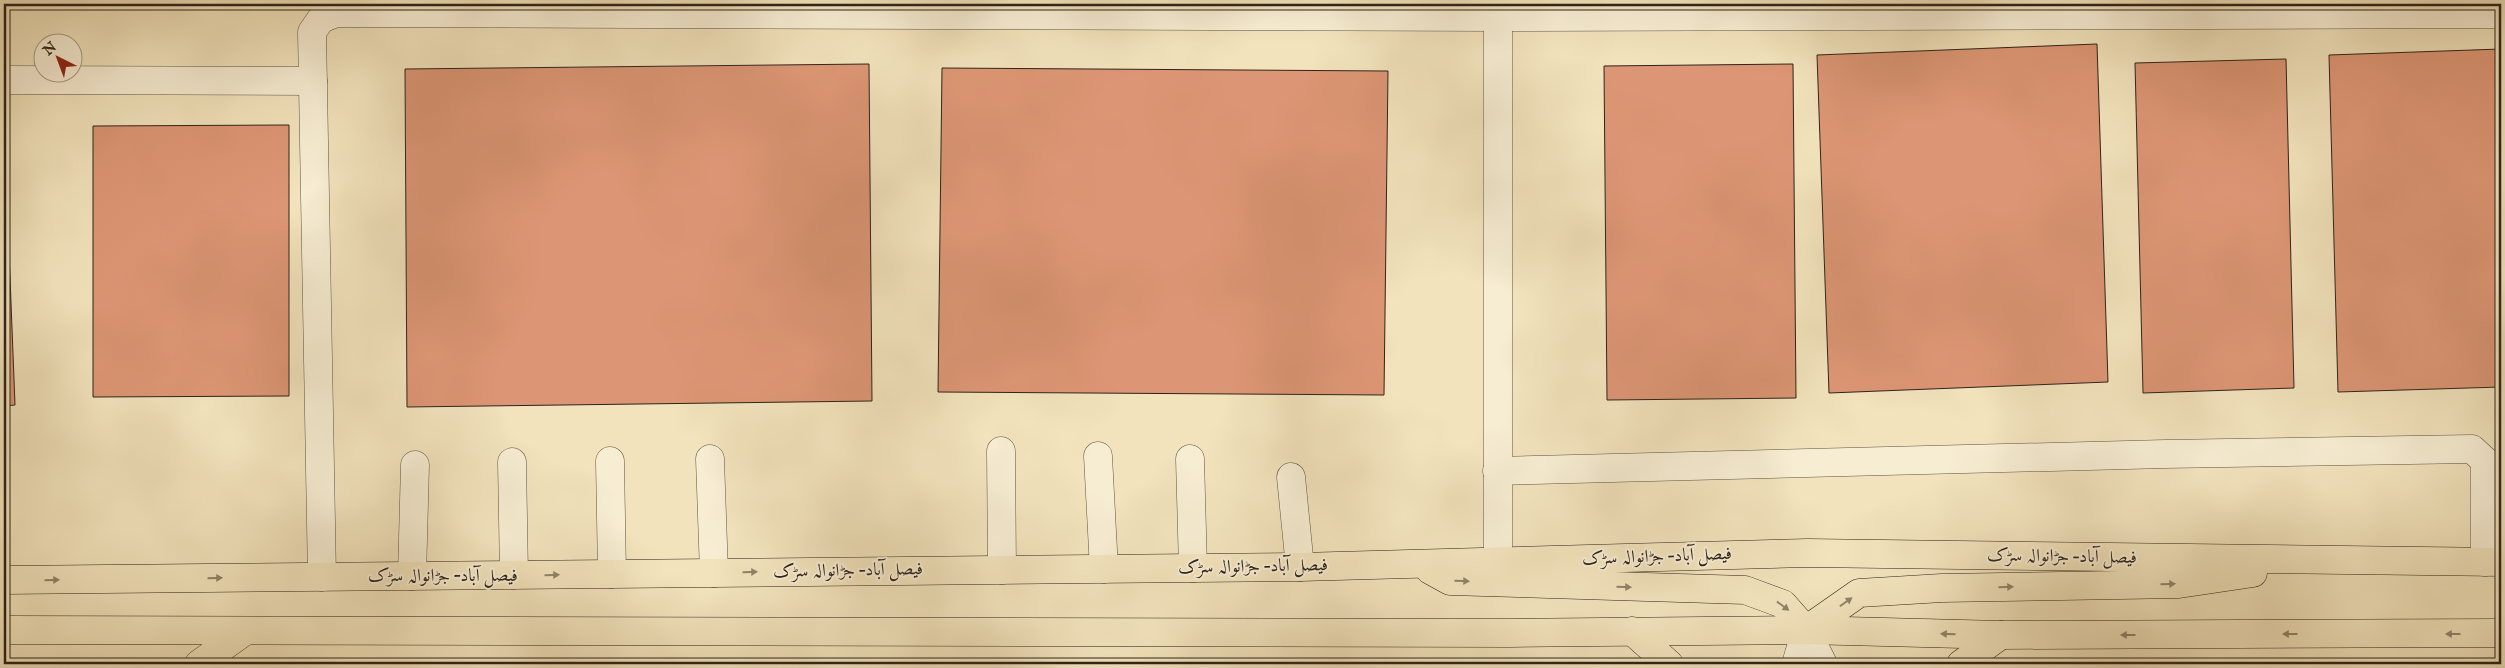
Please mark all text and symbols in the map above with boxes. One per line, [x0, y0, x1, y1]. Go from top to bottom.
north arrow [32, 32, 82, 82]
text: N [39, 38, 60, 60]
street label: فیصل آباد– جڑانوالہ سڑک [1582, 543, 1732, 571]
street label: فیصل آباد– جڑانوالہ سڑک [1987, 544, 2137, 570]
street label: فیصل آباد– جڑانوالہ سڑک [1178, 554, 1328, 580]
street label: فیصل آباد– جڑانوالہ سڑک [773, 558, 923, 584]
street label: فیصل آباد– جڑانوالہ سڑک [368, 565, 518, 588]
one-way arrow [742, 568, 758, 576]
one-way arrow [545, 570, 561, 578]
one-way arrow [207, 574, 223, 582]
one-way arrow [45, 575, 61, 583]
one-way arrow [1454, 578, 1470, 586]
one-way arrow [2161, 580, 2177, 588]
one-way arrow [1998, 582, 2014, 590]
one-way arrow [1616, 583, 1632, 591]
one-way arrow [1839, 597, 1853, 607]
one-way arrow [1776, 601, 1790, 611]
one-way arrow [1939, 629, 1955, 637]
one-way arrow [2282, 630, 2298, 638]
one-way arrow [2444, 630, 2460, 638]
one-way arrow [2119, 631, 2135, 639]

